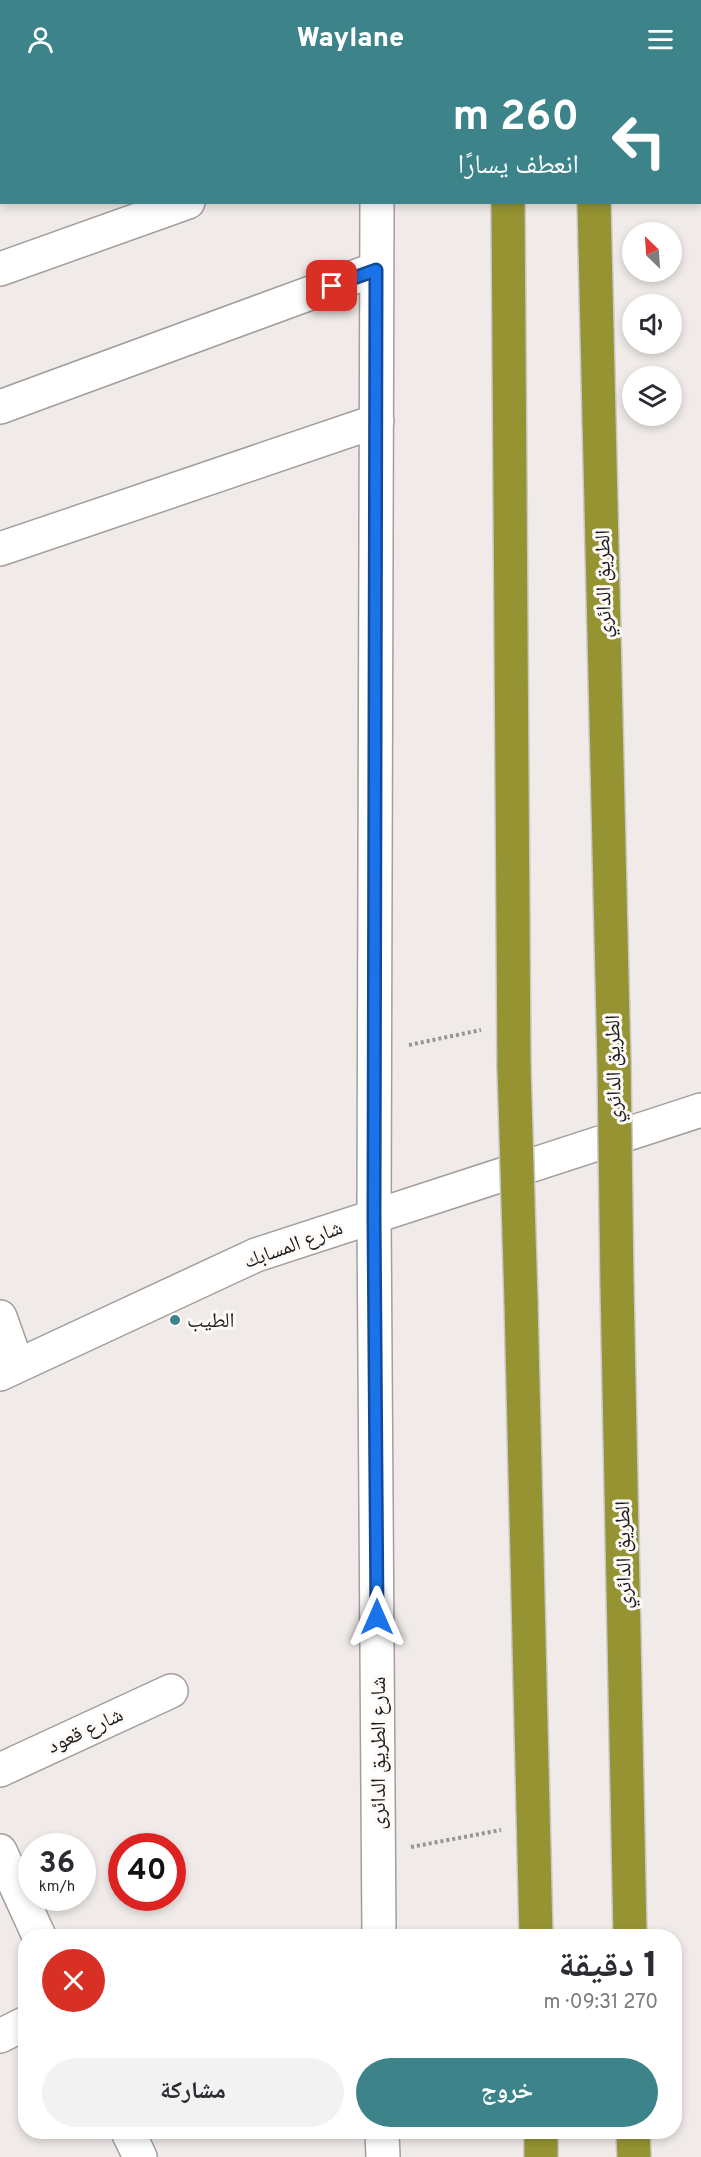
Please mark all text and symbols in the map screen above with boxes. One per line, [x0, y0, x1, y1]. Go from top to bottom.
text: Waylane [297, 22, 404, 56]
icon: person [24, 23, 57, 56]
icon: menu [644, 23, 677, 56]
text: 260 m [453, 92, 579, 145]
icon: left [600, 102, 678, 180]
text: انعطف يسارًا [458, 149, 579, 183]
north arrow [622, 222, 682, 282]
map controls [622, 222, 682, 426]
pin [306, 260, 357, 311]
icon: arrive [315, 269, 348, 302]
button: sound [622, 294, 682, 354]
button: layers [622, 366, 682, 426]
street label: الطريق الدائري [590, 530, 620, 638]
street label: الطريق الدائري [600, 1015, 630, 1123]
street label: شارع المسابك [240, 1215, 347, 1276]
place label: الطيب [187, 1308, 234, 1335]
marker: الطيب [168, 1313, 182, 1327]
street label: الطريق الدائري [610, 1501, 640, 1609]
position arrow [345, 1585, 409, 1649]
street label: شارع الطريق الدائرى [366, 1676, 393, 1830]
street label: شارع قعود [43, 1702, 128, 1761]
speed limit sign: 40 [108, 1833, 186, 1911]
text: 36 [39, 1846, 75, 1883]
text: km/h [39, 1878, 75, 1897]
text: 1 دقيقة [558, 1944, 658, 1990]
button: close [42, 1949, 105, 2012]
text: 270 m · 09:31 [543, 1990, 658, 2016]
button: مشاركة [42, 2058, 344, 2127]
button: خروج [356, 2058, 658, 2127]

